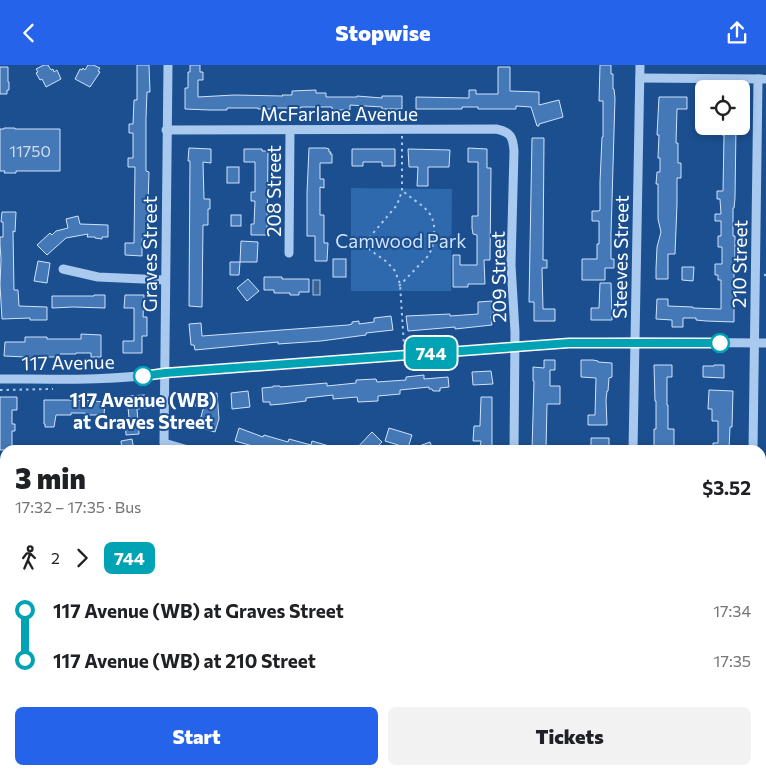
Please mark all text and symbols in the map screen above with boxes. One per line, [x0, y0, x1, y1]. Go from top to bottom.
icon: back [15, 19, 43, 47]
text: Stopwise [335, 19, 431, 46]
icon: share [723, 19, 751, 47]
map controls [695, 80, 750, 135]
button: locate [695, 80, 750, 135]
street label: McFarlane Avenue [260, 102, 418, 125]
house number: 11750 [9, 141, 51, 160]
street label: 208 Street [262, 145, 285, 237]
street label: Steeves Street [607, 195, 633, 319]
street label: Graves Street [138, 196, 161, 312]
street label: 210 Street [727, 219, 751, 308]
park label: Camwood Park [335, 229, 467, 252]
street label: 209 Street [486, 231, 510, 323]
unlabelled marker [710, 333, 730, 353]
line badge: 744 [402, 337, 460, 369]
text: 744 [416, 342, 446, 364]
street label: 117 Avenue [21, 350, 115, 374]
marker: 117 Avenue (WB) at Graves Street [133, 366, 153, 386]
place label: 117 Avenue (WB) at Graves Street [70, 388, 216, 433]
text: 3 min [15, 461, 86, 495]
text: $3.52 [702, 476, 751, 499]
text: 17:32 – 17:35 · Bus [15, 497, 141, 516]
icon: walk [15, 544, 43, 572]
icon: forward [68, 544, 96, 572]
text: 744 [114, 547, 145, 569]
text: 2 [51, 548, 60, 567]
text: 117 Avenue (WB) at Graves Street [53, 599, 344, 622]
text: 17:34 [713, 601, 751, 620]
text: 117 Avenue (WB) at 210 Street [53, 649, 316, 672]
text: 17:35 [714, 651, 751, 670]
button: Start [15, 707, 378, 765]
button: Tickets [388, 707, 751, 765]

